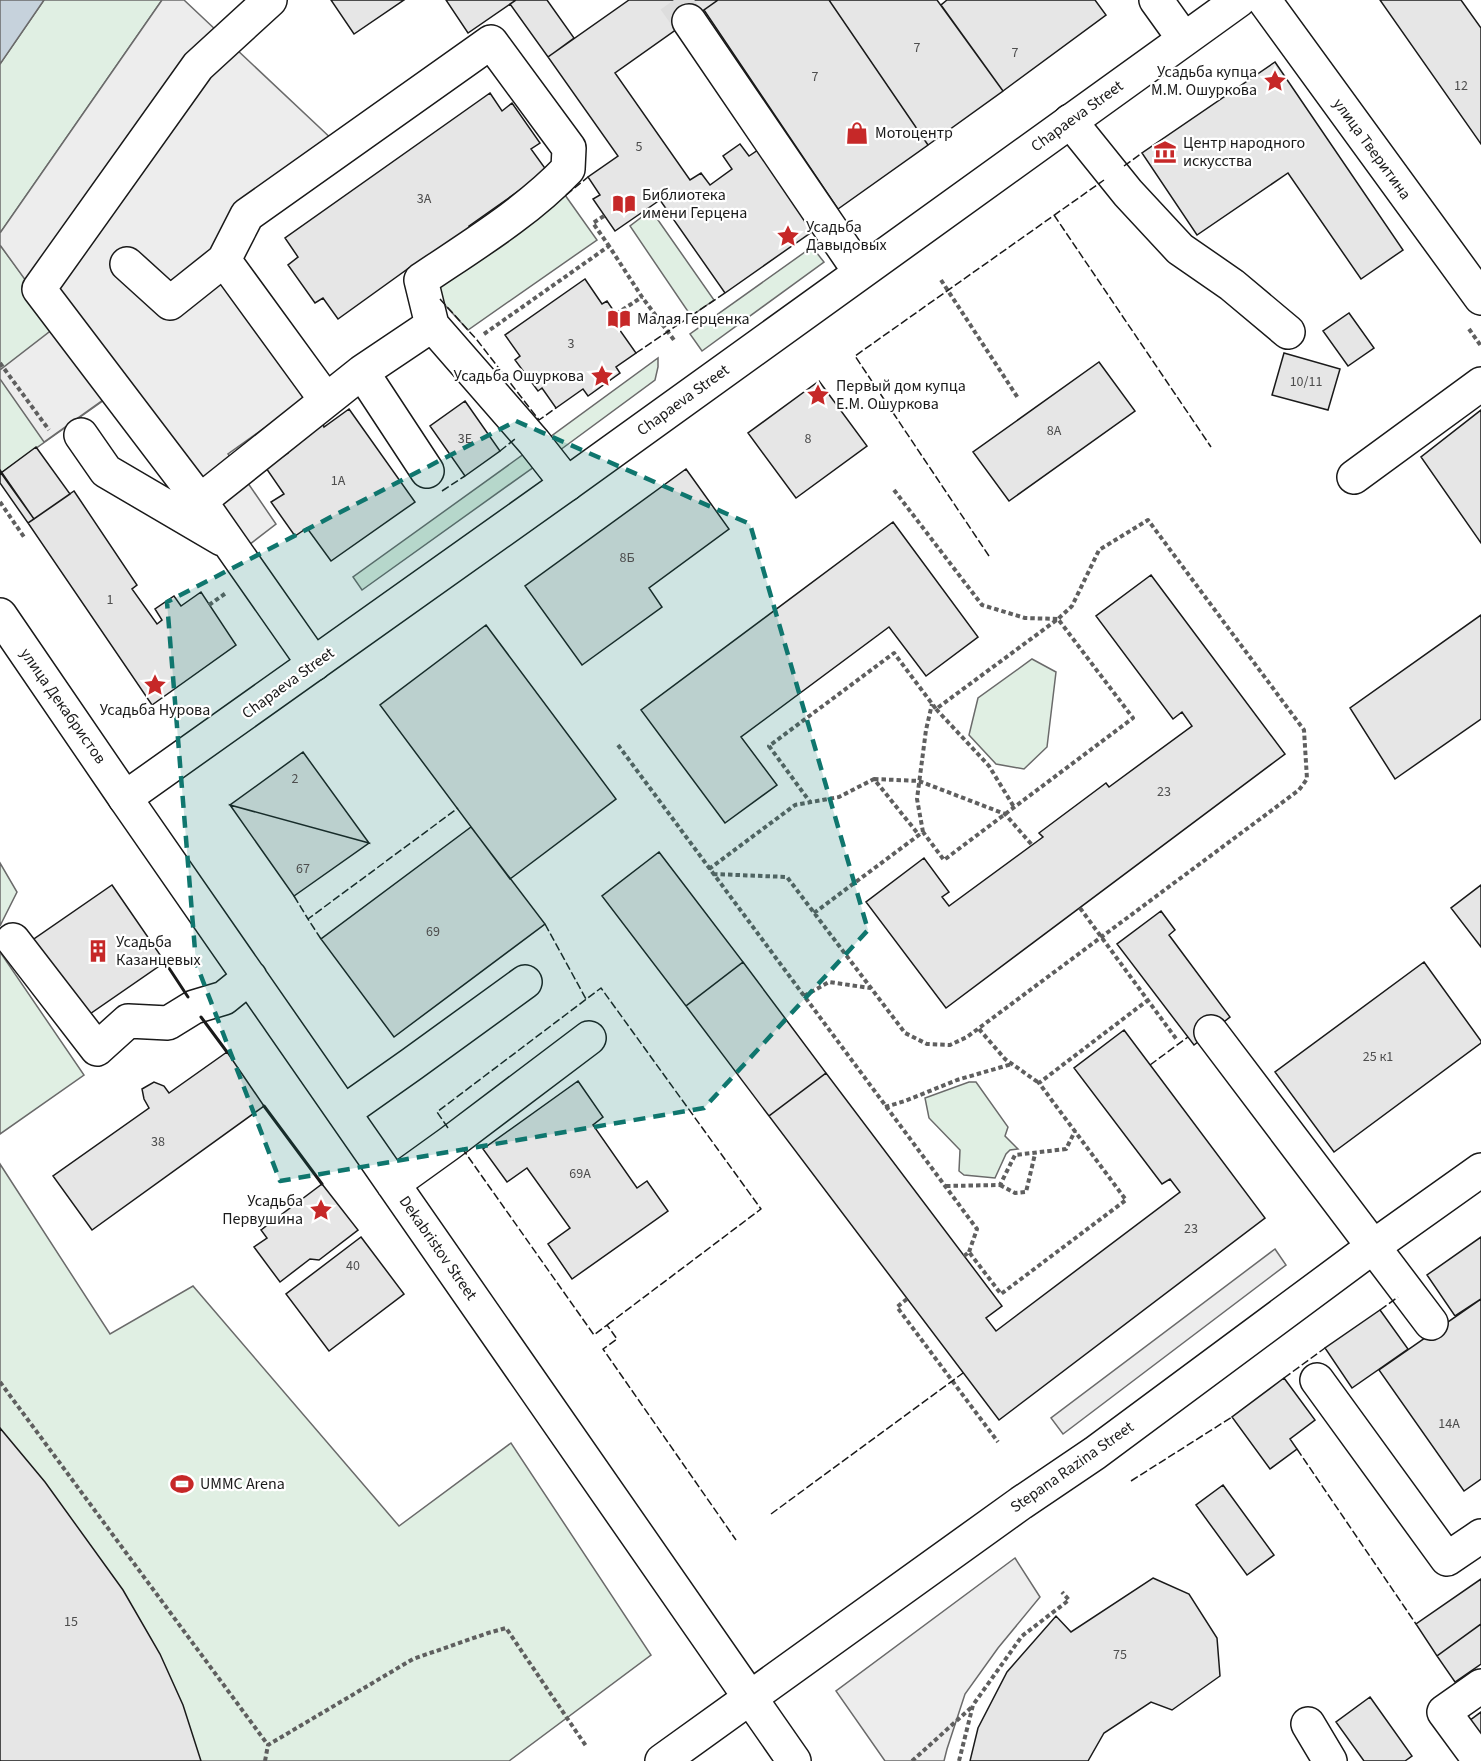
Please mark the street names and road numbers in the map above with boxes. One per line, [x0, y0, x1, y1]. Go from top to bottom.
street label: Chapaeva Street [1026, 75, 1128, 157]
street label: улица Тверитина [1328, 94, 1416, 204]
street label: Chapaeva Street [632, 359, 734, 441]
street label: Chapaeva Street [237, 642, 339, 724]
street label: улица Декабристов [15, 644, 111, 768]
street label: Dekabristov Street [394, 1191, 483, 1305]
street label: Stepana Razina Street [1006, 1416, 1139, 1518]

